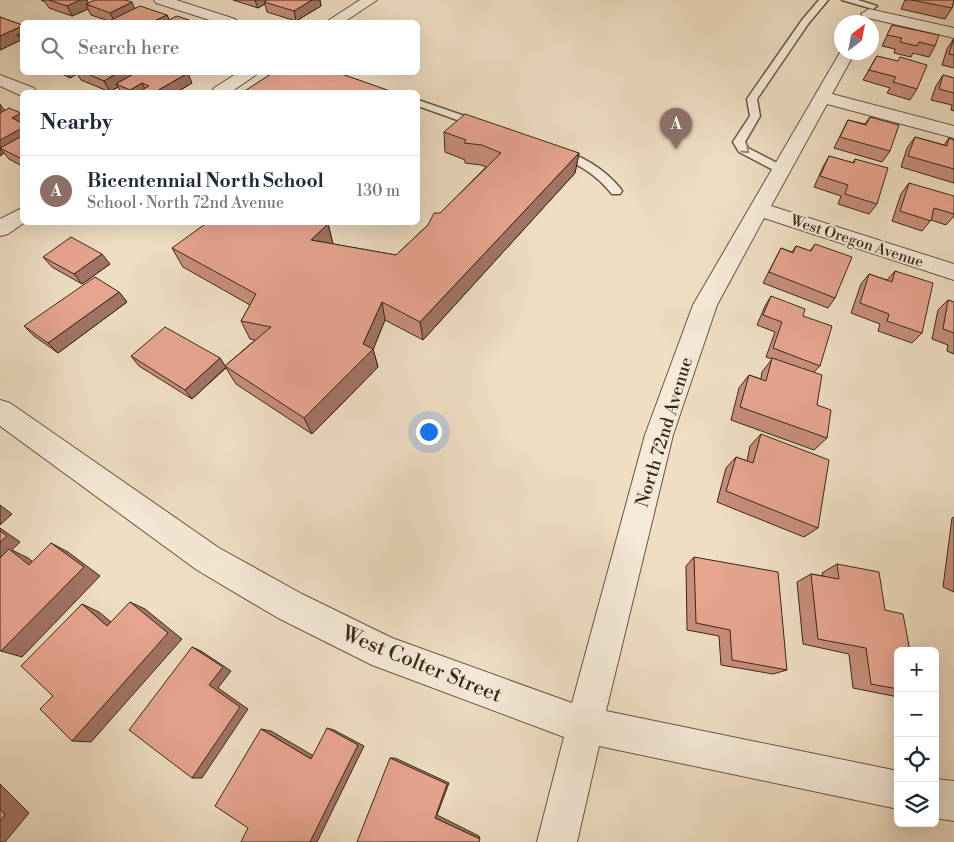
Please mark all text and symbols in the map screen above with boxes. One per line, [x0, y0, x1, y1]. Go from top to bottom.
north arrow [834, 15, 879, 60]
search box [20, 20, 420, 75]
icon: search [38, 34, 66, 62]
text: Search here [78, 36, 179, 60]
pin: A [660, 108, 692, 149]
text: Nearby [40, 110, 113, 136]
one-way arrow [740, 144, 749, 153]
text: Bicentennial North School [87, 169, 324, 193]
text: A [50, 181, 62, 201]
text: 130 m [356, 181, 400, 201]
text: School · North 72nd Avenue [87, 193, 284, 213]
street label: West Oregon Avenue [787, 211, 926, 272]
street label: North 72nd Avenue [631, 354, 698, 510]
your location [416, 419, 442, 445]
street label: West Colter Street [337, 621, 506, 709]
map controls [894, 647, 939, 827]
button: + [894, 647, 939, 692]
button: − [894, 692, 939, 737]
button: locate [894, 737, 939, 782]
button: layers [894, 782, 939, 827]

